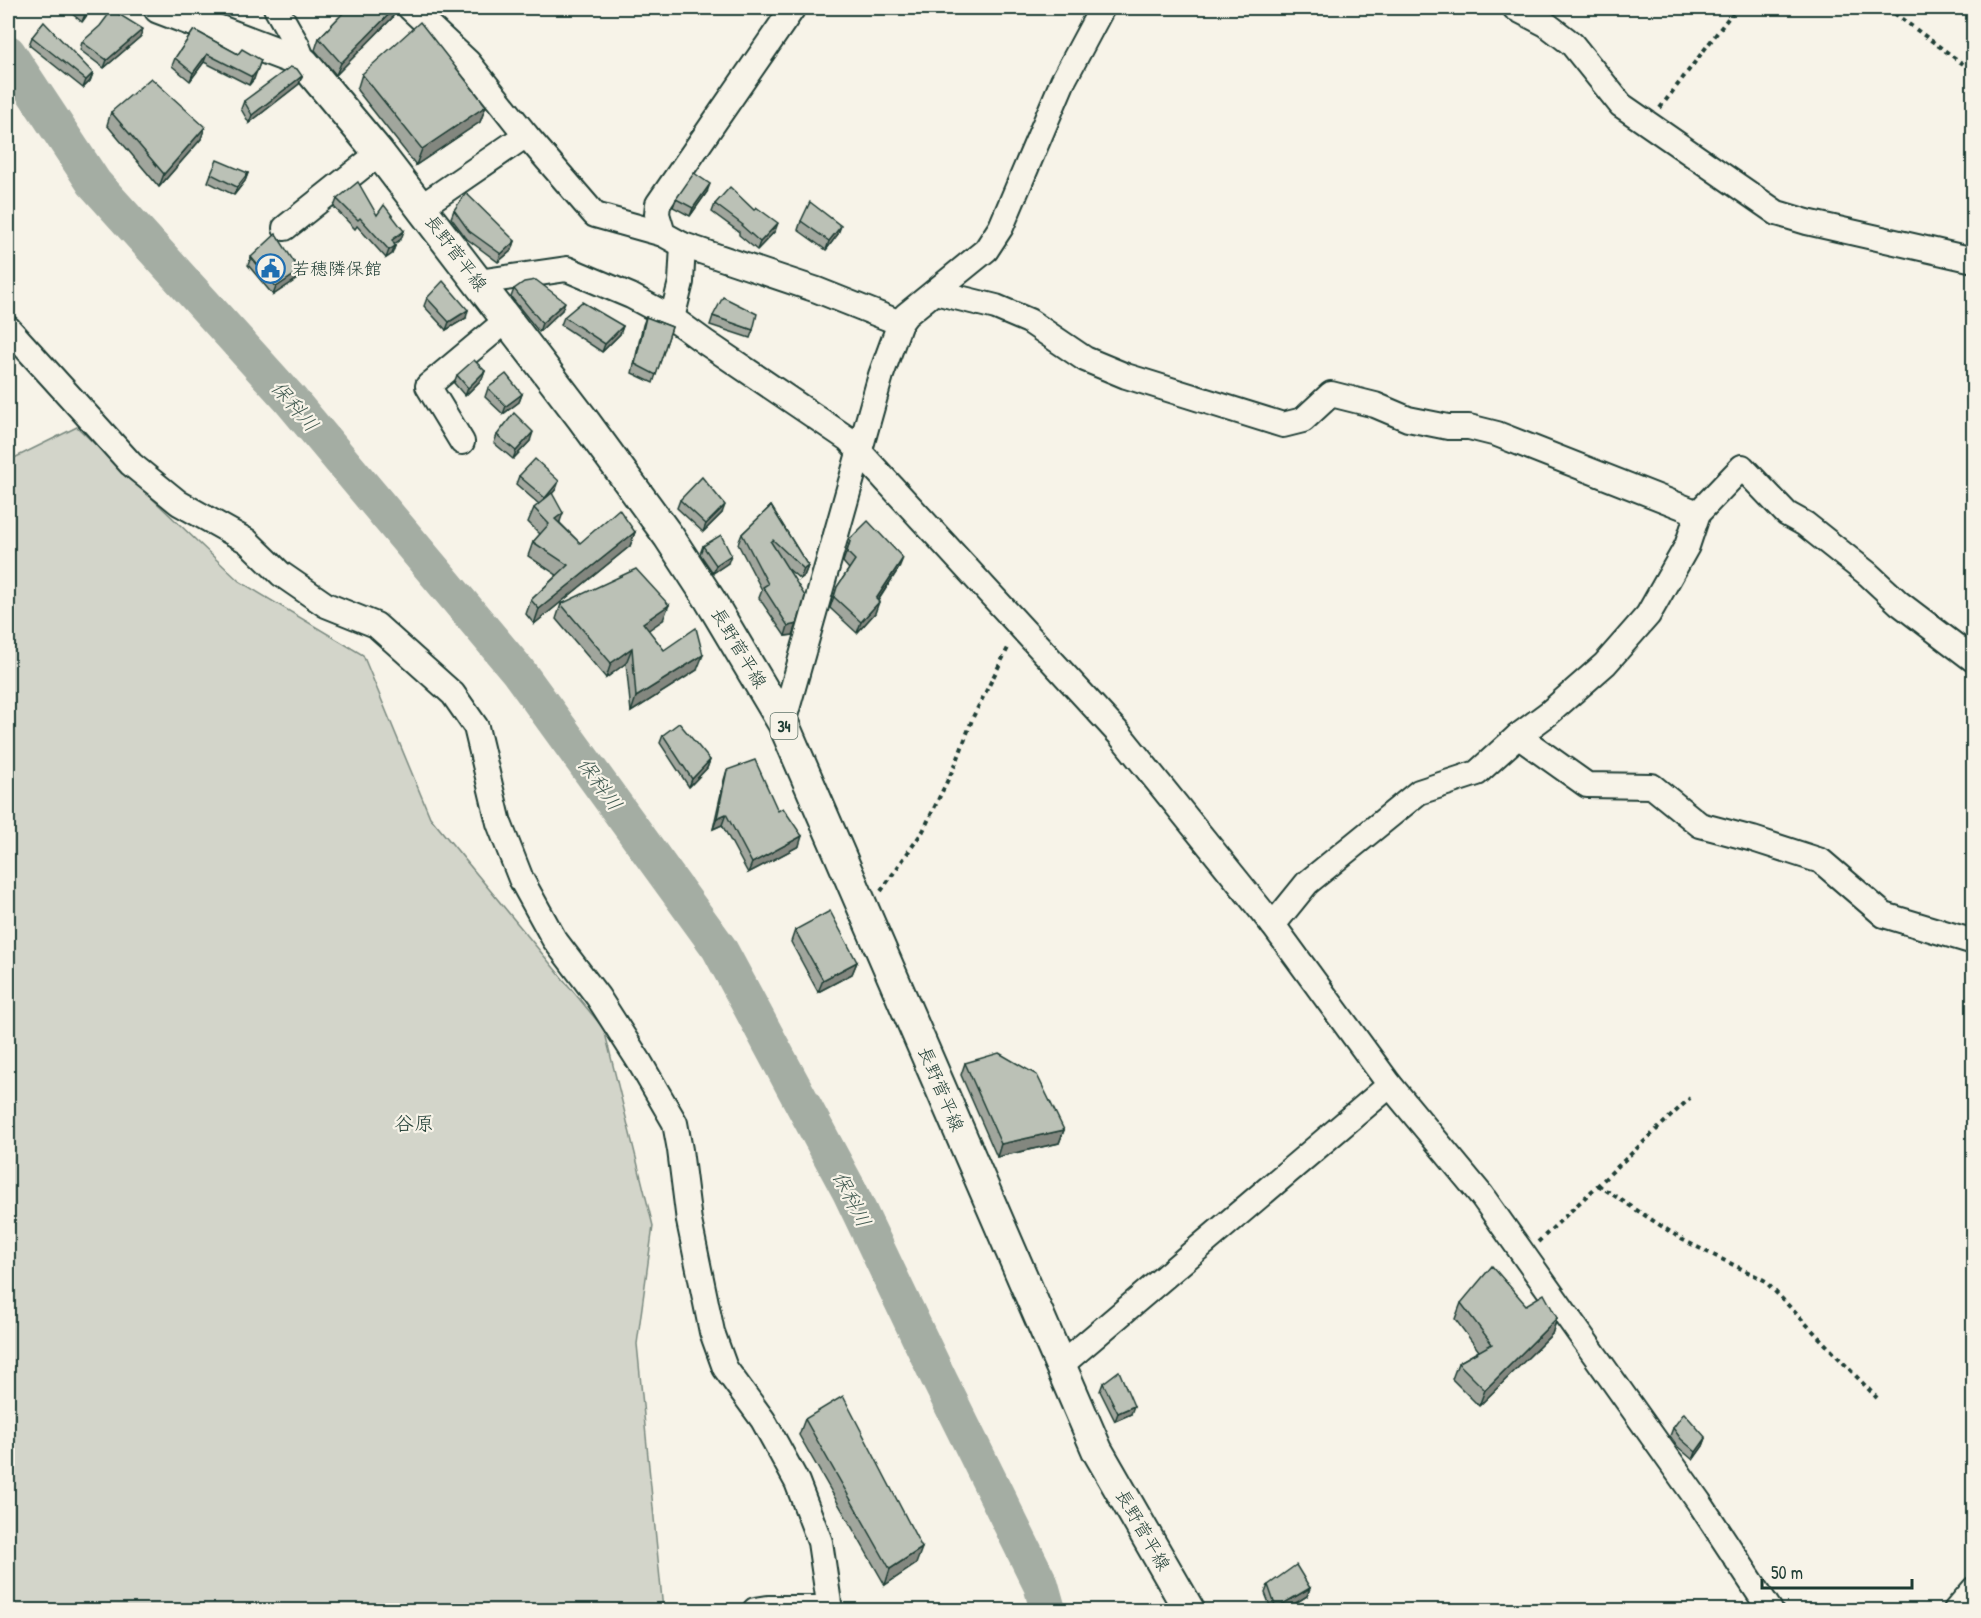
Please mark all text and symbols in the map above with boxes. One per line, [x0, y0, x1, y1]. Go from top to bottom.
street label: 長野菅平線 [419, 209, 493, 296]
public building icon: 若穂隣保館 [255, 253, 287, 285]
place label: 若穂隣保館 [292, 256, 382, 281]
water label: 保科川 [266, 374, 325, 437]
street label: 長野菅平線 [706, 603, 773, 693]
road number: 34 [770, 713, 798, 739]
water label: 保科川 [572, 752, 629, 816]
street label: 長野菅平線 [912, 1042, 971, 1135]
district label: 谷原 [394, 1109, 434, 1136]
water label: 保科川 [827, 1166, 878, 1232]
street label: 長野菅平線 [1110, 1485, 1177, 1575]
scale bar [1762, 1552, 1912, 1590]
text: 50 m [1771, 1560, 1803, 1585]

